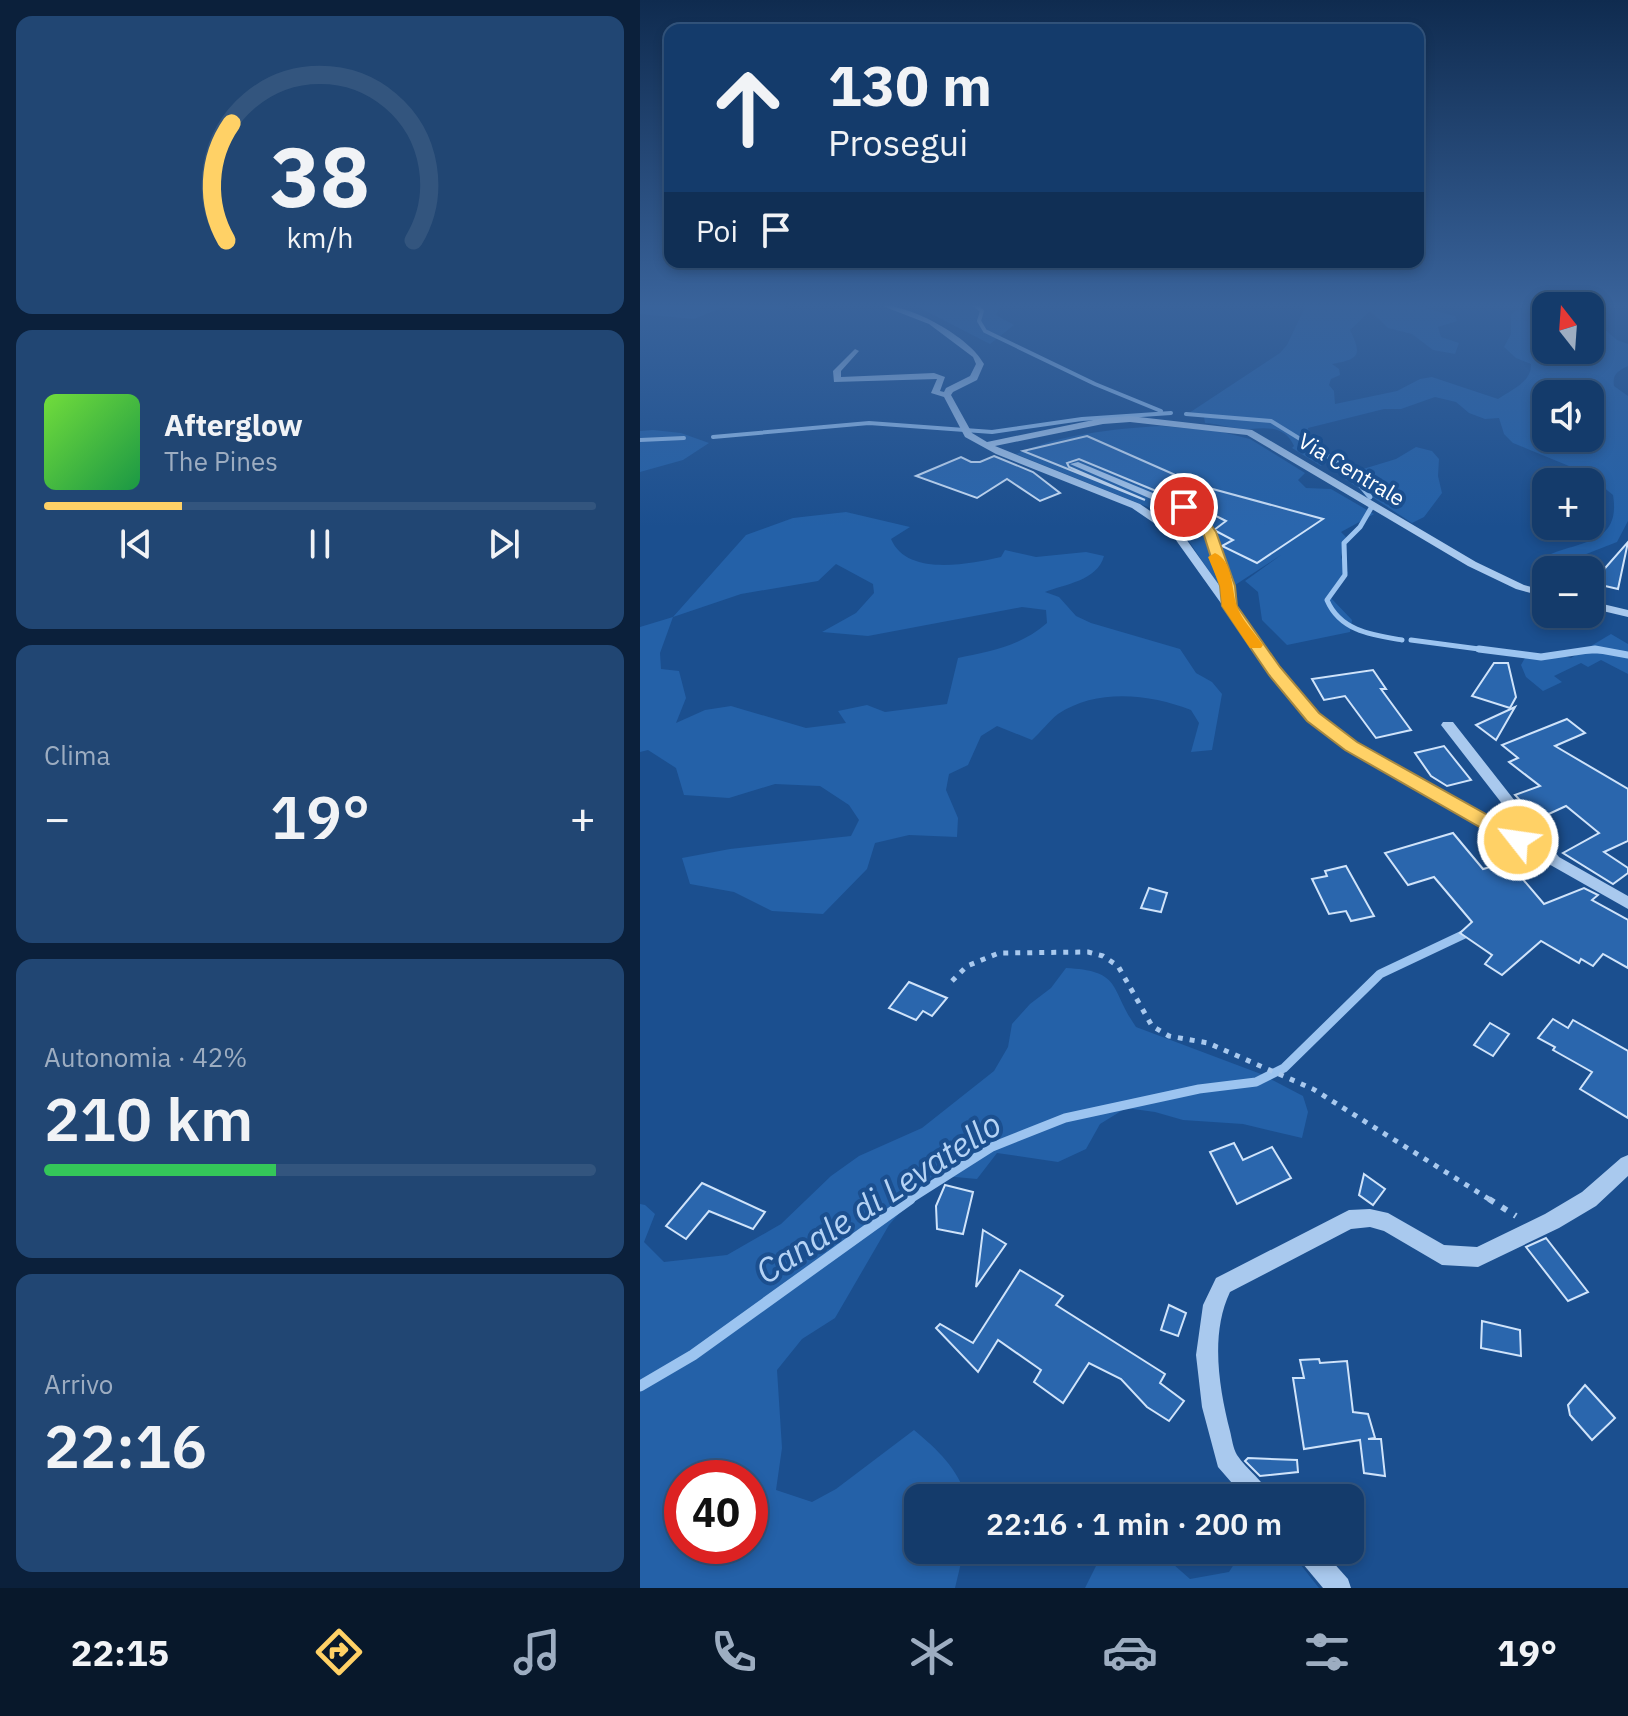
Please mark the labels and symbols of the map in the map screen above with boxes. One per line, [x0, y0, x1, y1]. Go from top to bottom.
north arrow [1532, 292, 1604, 364]
street label: Via Centrale [1293, 426, 1411, 512]
pin [1150, 473, 1218, 541]
position arrow [1476, 798, 1560, 882]
water label: Canale di Levatello [747, 1101, 1009, 1293]
speed limit sign: 40 [664, 1460, 768, 1564]

